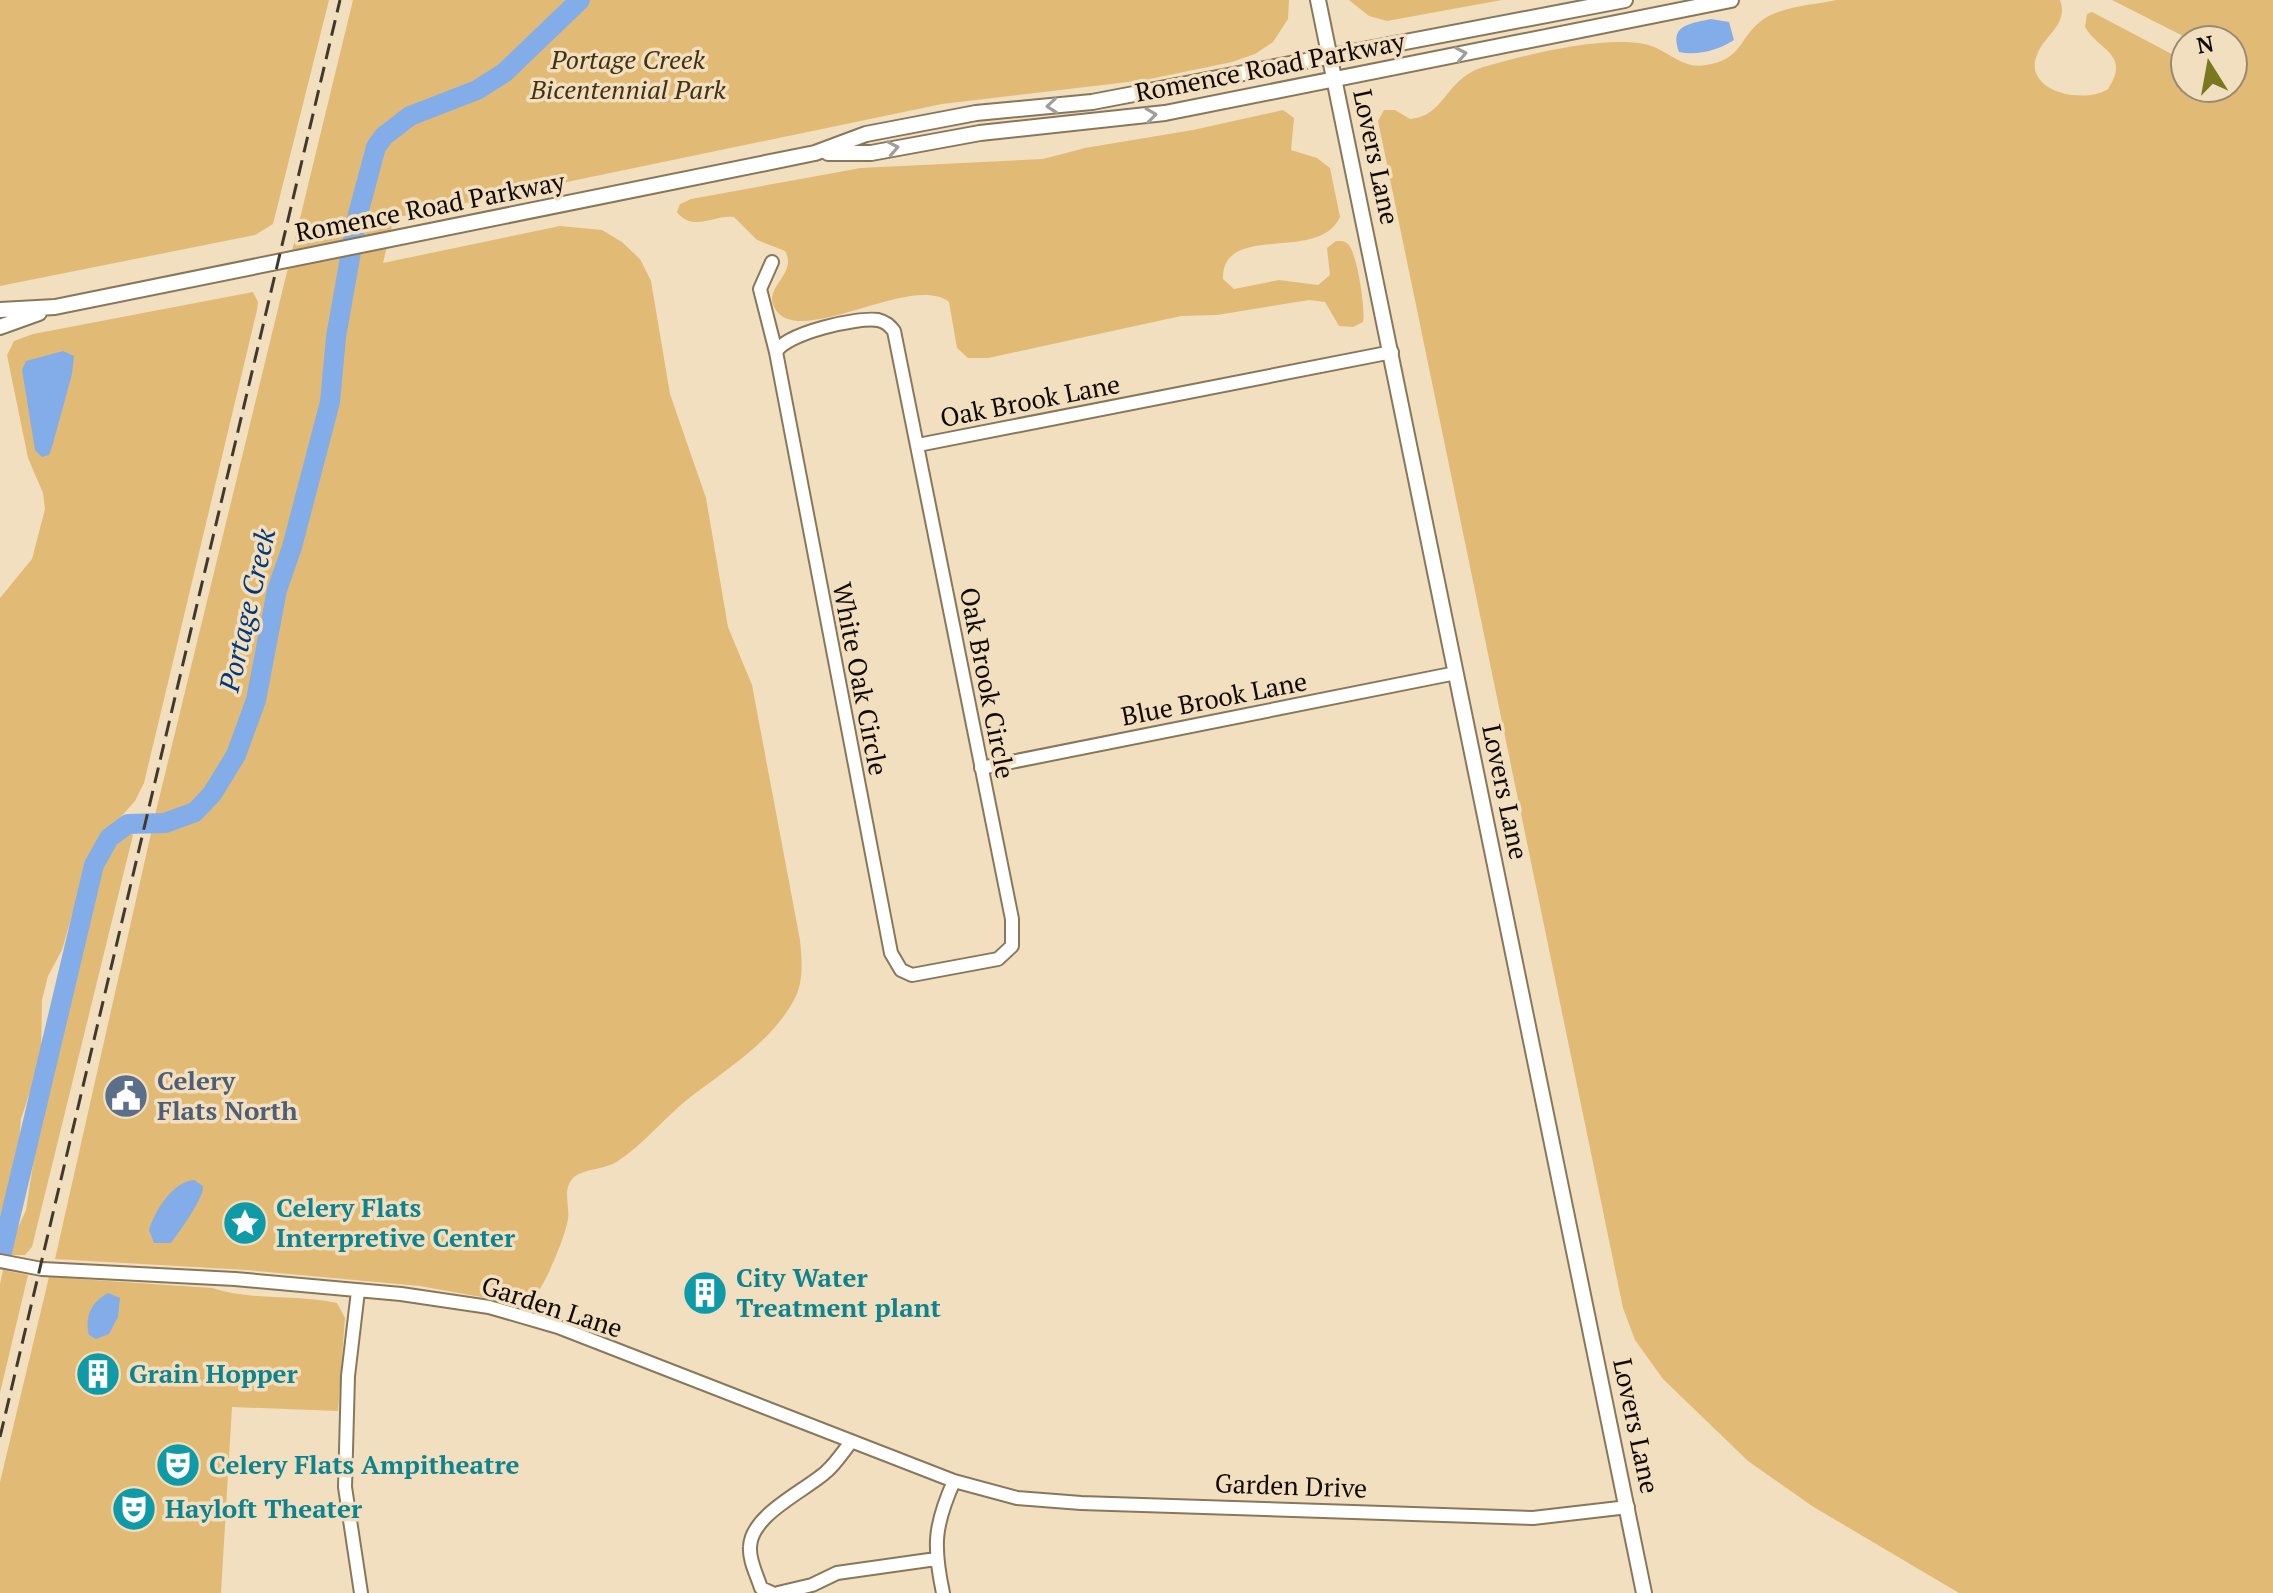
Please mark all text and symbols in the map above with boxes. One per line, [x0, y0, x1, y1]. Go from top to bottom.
street label: Romence Road Parkway [1132, 23, 1408, 109]
north arrow [2169, 24, 2249, 104]
text: N [2194, 28, 2216, 60]
park label: Portage Creek Bicentennial Park [529, 42, 726, 106]
one-way arrow [1454, 47, 1467, 64]
street label: Lovers Lane [1346, 86, 1408, 228]
one-way arrow [1046, 97, 1059, 114]
one-way arrow [1144, 107, 1157, 124]
one-way arrow [886, 140, 899, 157]
street label: Romence Road Parkway [292, 163, 568, 249]
street label: Oak Brook Lane [937, 366, 1123, 434]
water label: Portage Creek [210, 524, 283, 696]
street label: White Oak Circle [826, 579, 896, 778]
street label: Oak Brook Circle [953, 584, 1023, 781]
street label: Blue Brook Lane [1118, 663, 1310, 733]
street label: Lovers Lane [1475, 721, 1537, 863]
place label: Celery Flats North [157, 1063, 298, 1127]
public building icon: Celery Flats North [102, 1072, 150, 1120]
place label: Celery Flats Interpretive Center [276, 1190, 516, 1254]
place icon: Celery Flats Interpretive Center [221, 1199, 269, 1247]
place label: City Water Treatment plant [736, 1260, 941, 1324]
street label: Garden Lane [478, 1267, 627, 1345]
building icon: City Water Treatment plant [681, 1269, 729, 1317]
building icon: Grain Hopper [74, 1350, 122, 1398]
street label: Lovers Lane [1606, 1355, 1668, 1497]
place label: Grain Hopper [129, 1356, 299, 1390]
theatre icon: Celery Flats Ampitheatre [154, 1441, 202, 1489]
place label: Celery Flats Ampitheatre [209, 1447, 520, 1481]
street label: Garden Drive [1214, 1465, 1368, 1505]
theatre icon: Hayloft Theater [110, 1485, 158, 1533]
place label: Hayloft Theater [165, 1491, 363, 1525]

